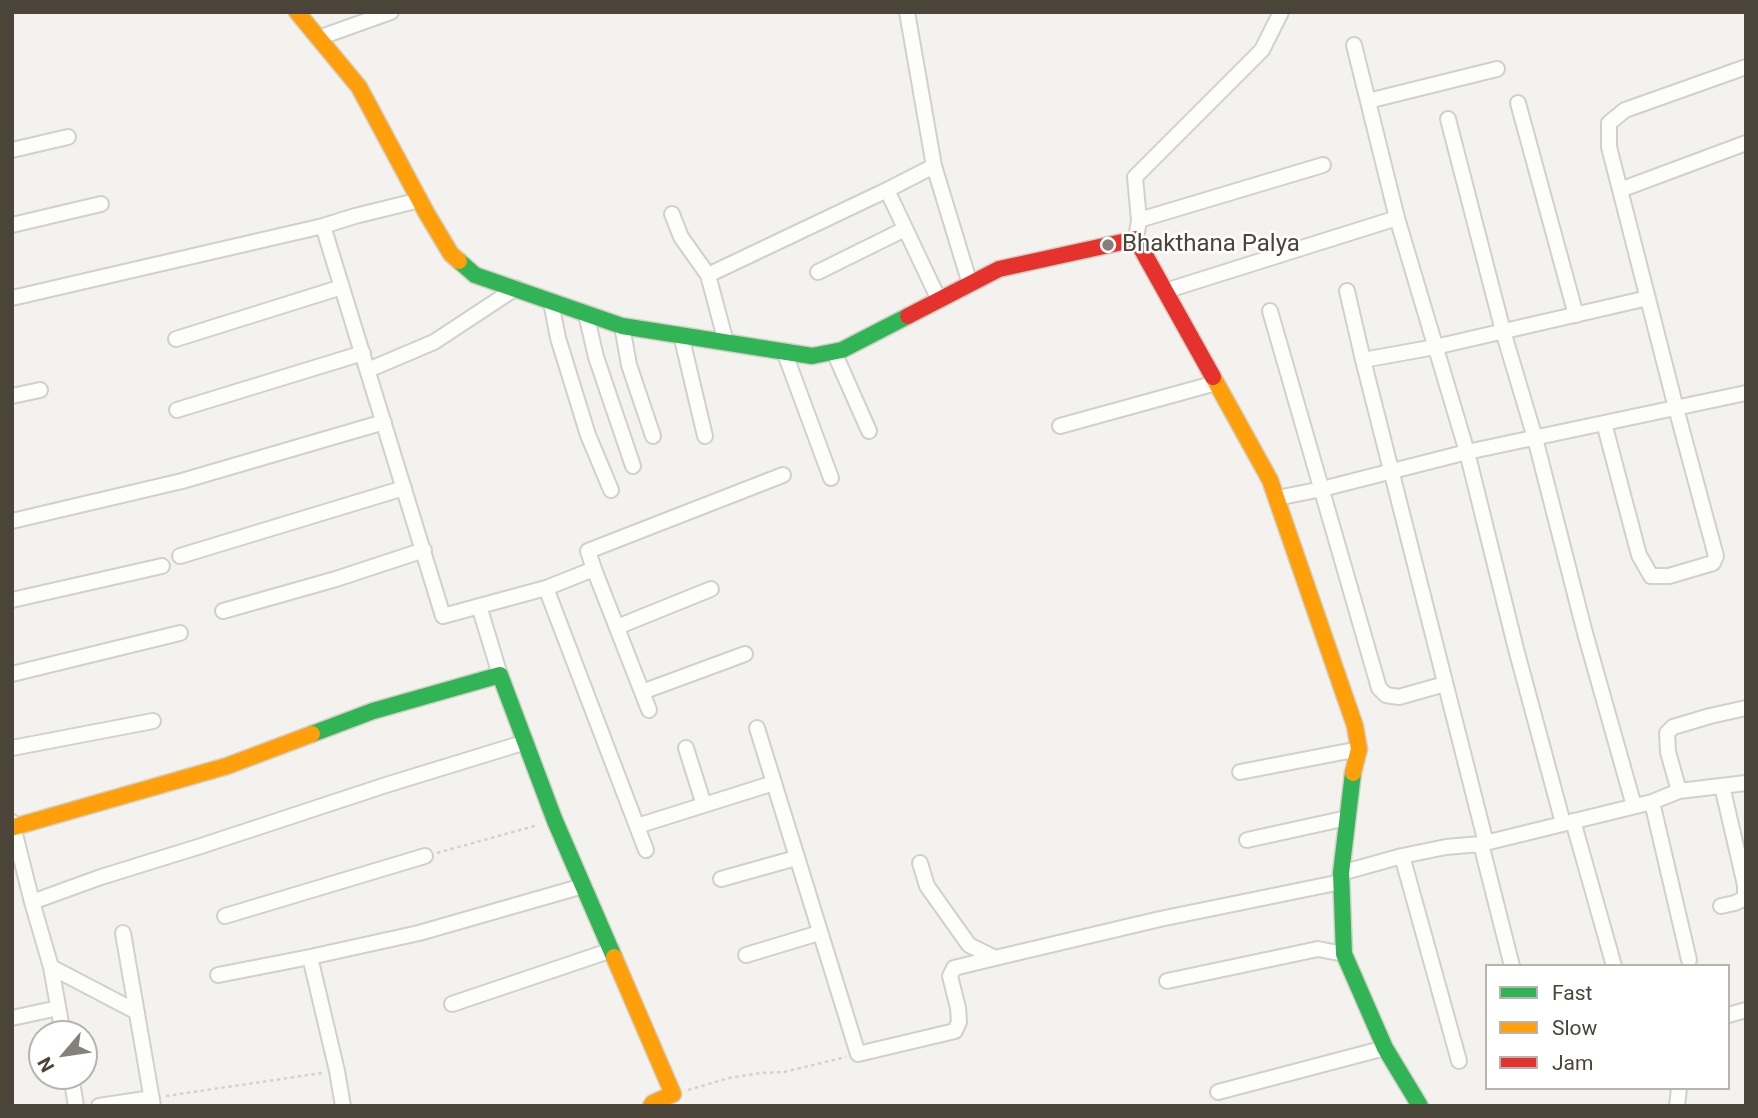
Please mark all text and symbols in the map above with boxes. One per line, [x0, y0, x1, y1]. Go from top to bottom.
place label: Bhakthana Palya [1122, 231, 1300, 259]
marker: Bhakthana Palya [1100, 237, 1116, 253]
legend [1485, 964, 1730, 1090]
text: Fast [1552, 981, 1592, 1005]
text: Slow [1552, 1016, 1597, 1040]
north arrow [28, 1020, 98, 1090]
text: Jam [1552, 1051, 1593, 1075]
text: N [33, 1053, 59, 1076]

